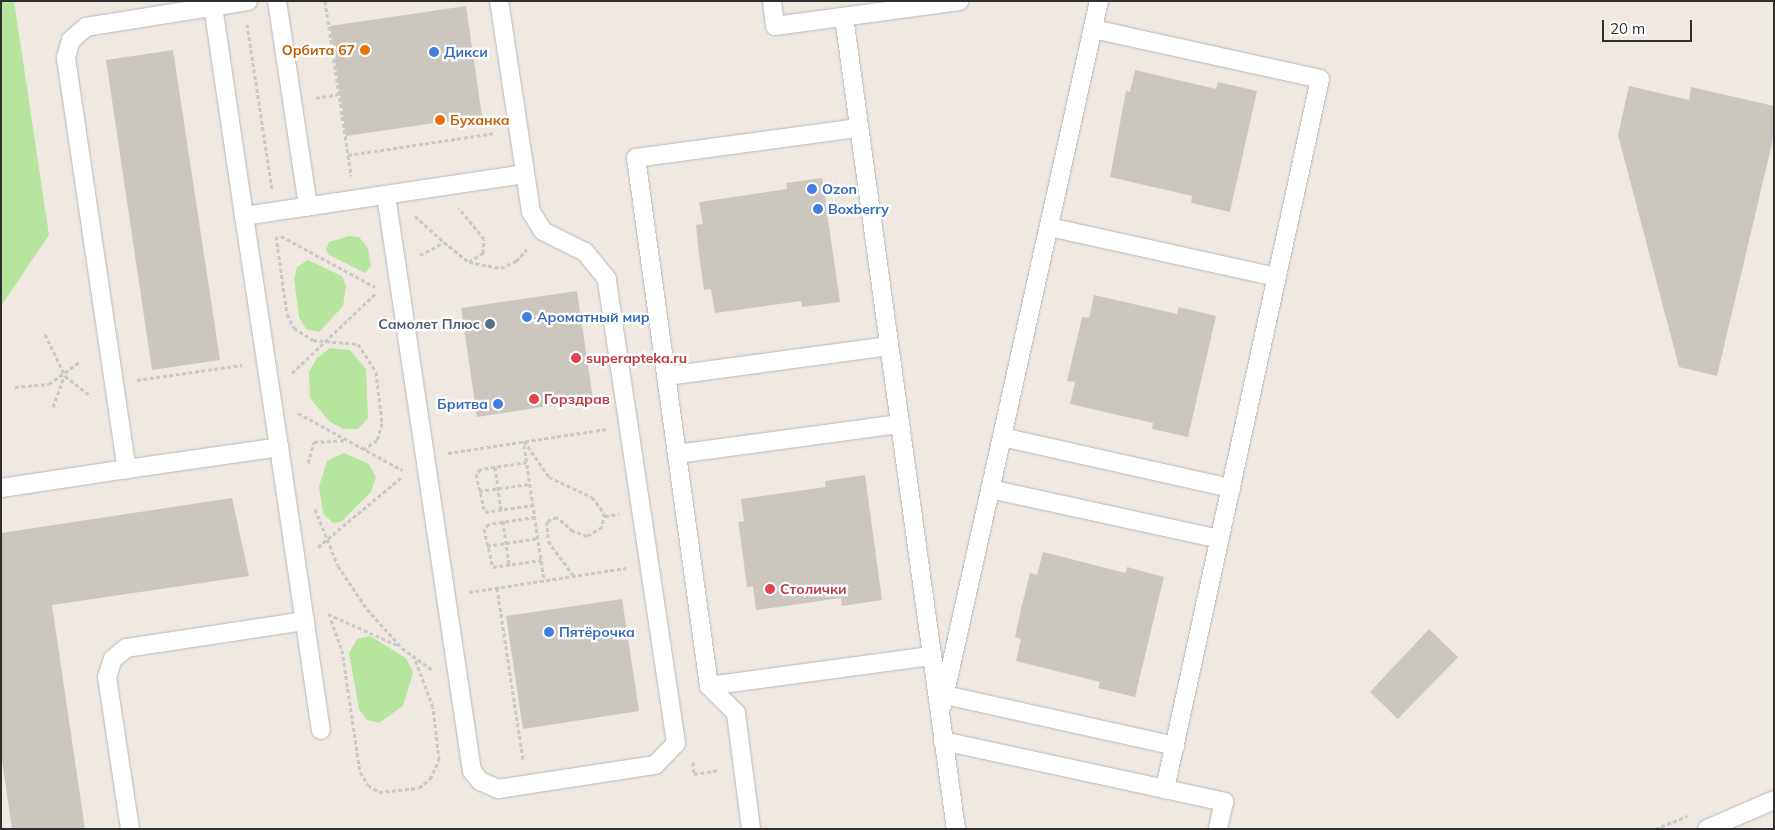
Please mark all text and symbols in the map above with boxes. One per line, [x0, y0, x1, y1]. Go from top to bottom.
scale bar [1605, 10, 1695, 42]
text: 20 m [1610, 19, 1645, 38]
place label: Орбита 67 [282, 42, 355, 58]
marker: Орбита 67 [359, 44, 371, 56]
place label: Дикси [444, 44, 488, 60]
marker: Дикси [428, 46, 440, 58]
place label: Буханка [450, 112, 510, 128]
marker: Буханка [434, 114, 446, 126]
place label: Ozon [822, 181, 857, 197]
marker: Ozon [806, 183, 818, 195]
place label: Boxberry [828, 201, 889, 217]
marker: Boxberry [812, 203, 824, 215]
place label: Ароматный мир [537, 309, 650, 325]
marker: Ароматный мир [521, 311, 533, 323]
place label: Самолет Плюс [378, 316, 480, 332]
marker: Самолет Плюс [484, 318, 496, 330]
place label: superapteka.ru [586, 350, 687, 366]
marker: superapteka.ru [570, 352, 582, 364]
place label: Горздрав [544, 391, 610, 407]
marker: Горздрав [528, 393, 540, 405]
place label: Бритва [437, 396, 488, 412]
marker: Бритва [492, 398, 504, 410]
place label: Столички [780, 581, 847, 597]
marker: Столички [764, 583, 776, 595]
place label: Пятёрочка [559, 624, 635, 640]
marker: Пятёрочка [543, 626, 555, 638]

